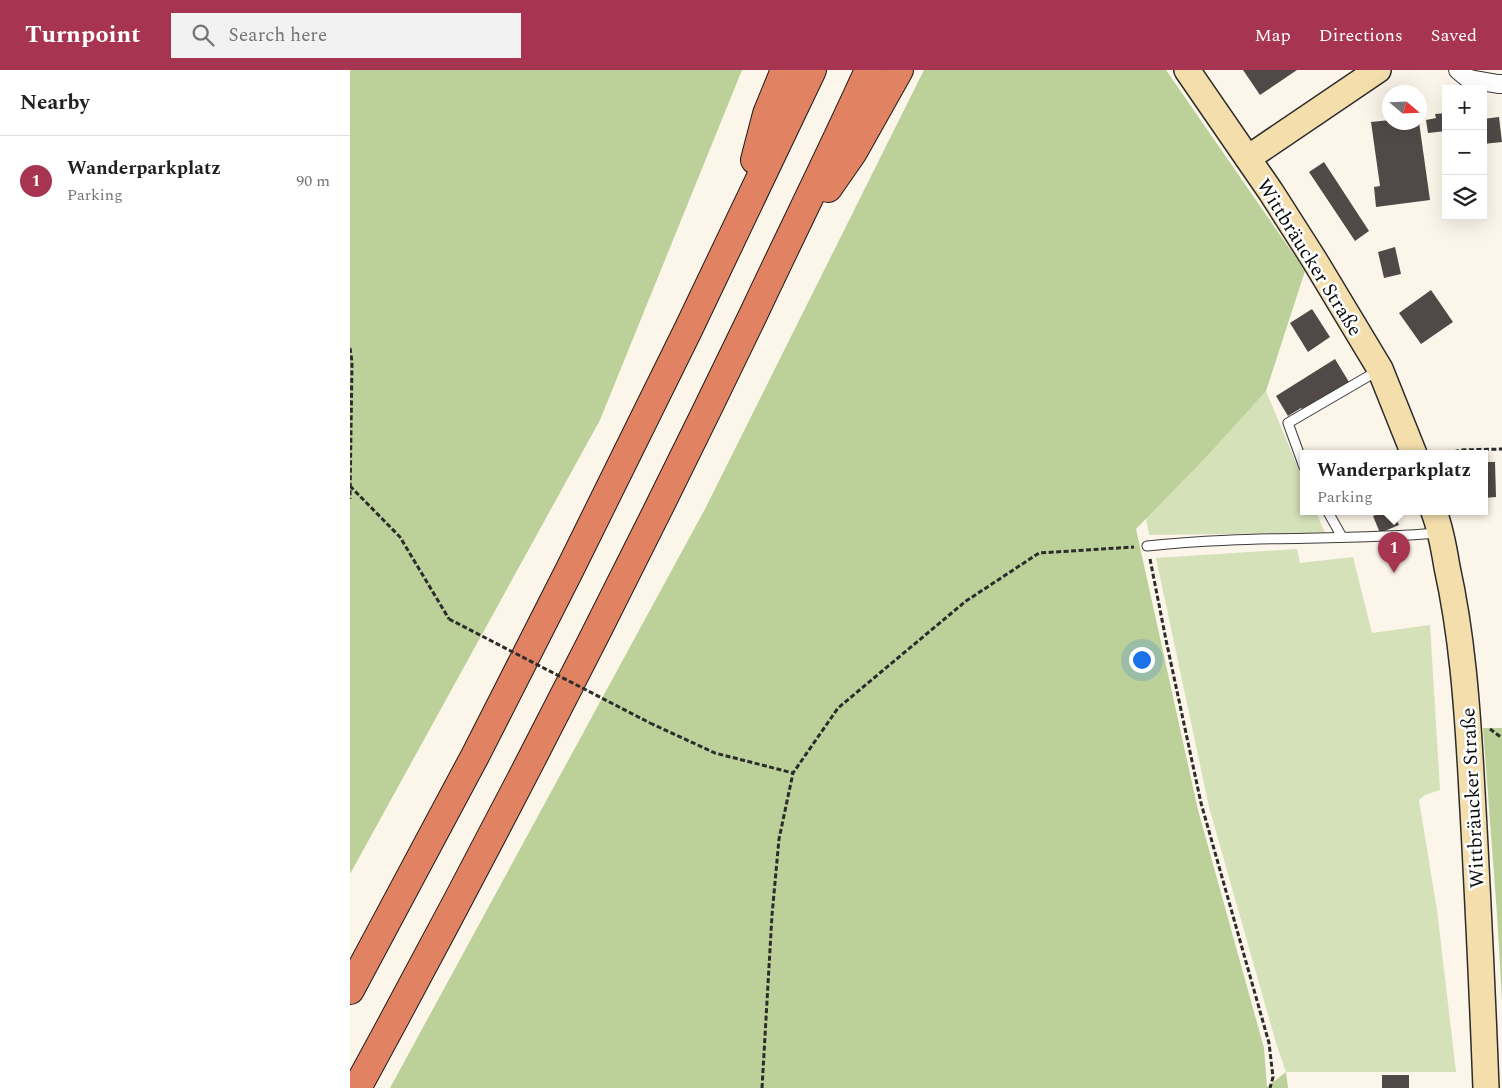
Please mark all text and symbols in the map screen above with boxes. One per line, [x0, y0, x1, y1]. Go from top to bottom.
search box [171, 13, 521, 58]
text: Turnpoint [25, 17, 141, 53]
icon: search [189, 21, 217, 49]
text: Search here [229, 21, 327, 50]
text: Map [1255, 22, 1291, 49]
text: Directions [1319, 22, 1403, 49]
text: Saved [1431, 22, 1477, 49]
north arrow [1382, 85, 1427, 130]
map controls [1442, 85, 1487, 220]
button: + [1442, 85, 1487, 130]
text: Nearby [20, 87, 90, 119]
button: − [1442, 130, 1487, 175]
text: Wanderparkplatz [67, 154, 221, 183]
text: 1 [32, 169, 40, 193]
text: 90 m [296, 169, 330, 193]
street label: Wittbräucker Straße [1248, 173, 1370, 342]
button: layers [1442, 175, 1487, 220]
text: Parking [67, 183, 123, 207]
popup [1300, 450, 1488, 515]
text: Wanderparkplatz [1317, 456, 1471, 485]
text: Parking [1317, 485, 1373, 509]
pin: 1 [1378, 532, 1410, 573]
your location [1129, 647, 1155, 673]
street label: Wittbräucker Straße [1453, 707, 1493, 889]

